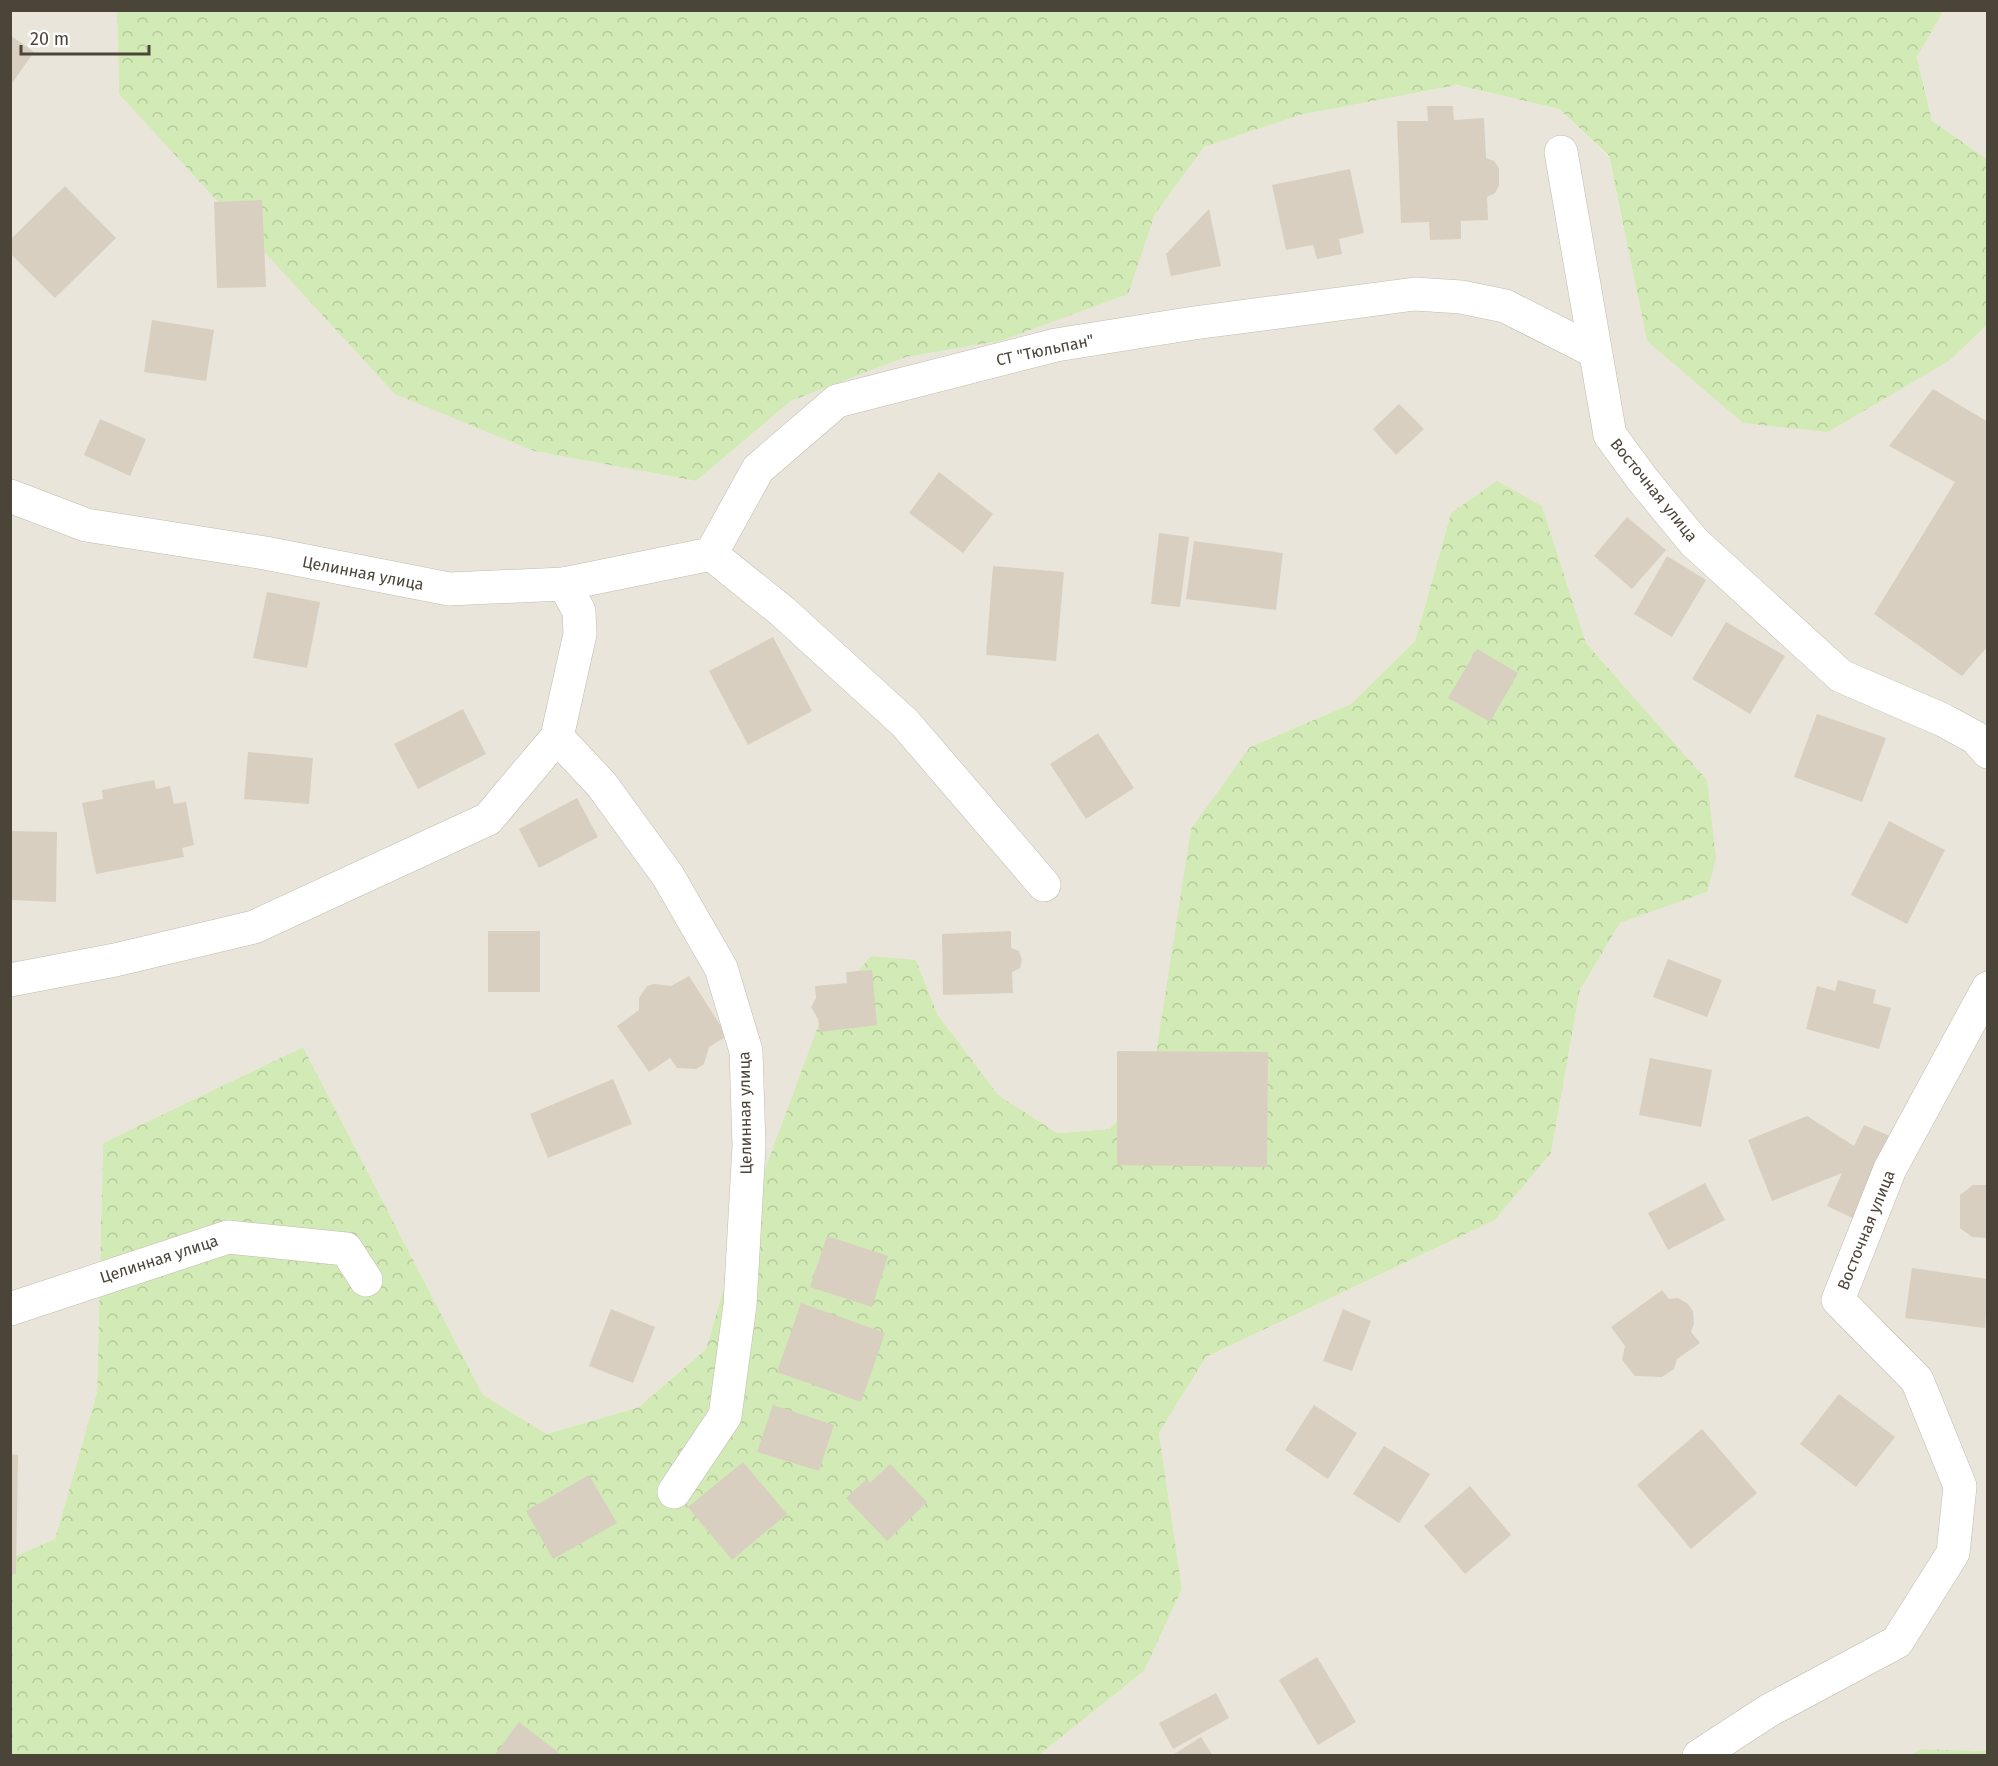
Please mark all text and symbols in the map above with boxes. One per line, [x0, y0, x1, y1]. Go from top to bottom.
scale bar [21, 18, 148, 56]
text: 20 m [30, 28, 69, 50]
street label: СТ "Тюльпан" [994, 330, 1096, 370]
street label: Восточная улица [1606, 434, 1702, 546]
street label: Целинная улица [301, 552, 425, 594]
street label: Целинная улица [734, 1051, 756, 1175]
street label: Восточная улица [1833, 1167, 1899, 1293]
street label: Целинная улица [97, 1231, 221, 1287]

